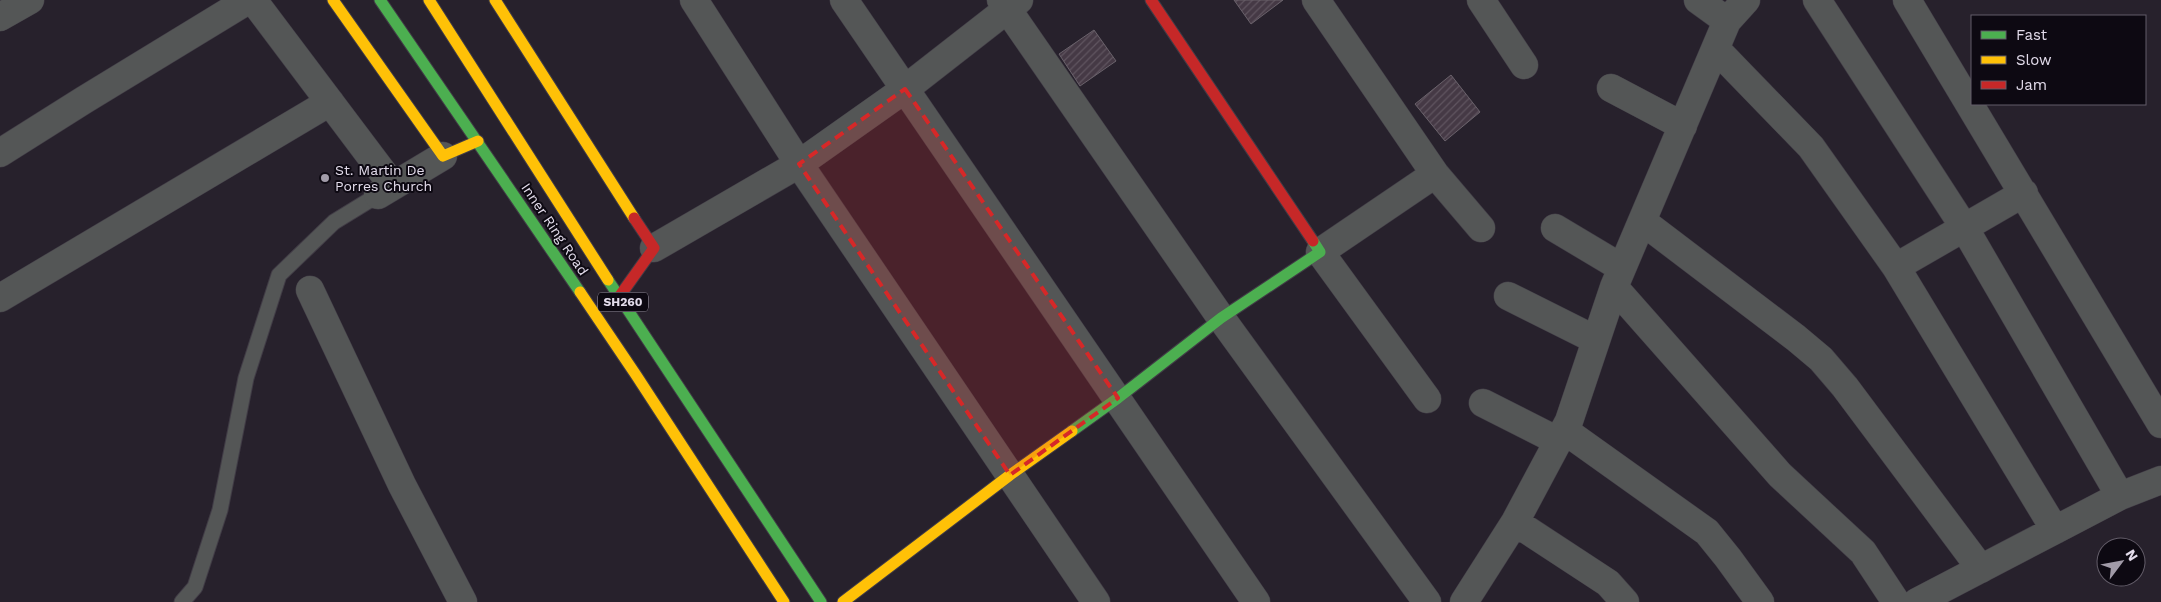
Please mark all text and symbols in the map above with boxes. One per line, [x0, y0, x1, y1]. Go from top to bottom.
legend [1971, 15, 2146, 105]
text: Fast [2016, 26, 2048, 44]
text: Slow [2016, 51, 2052, 69]
text: Jam [2016, 76, 2047, 94]
place label: St. Martin De Porres Church [335, 162, 432, 194]
marker: St. Martin De Porres Church [319, 172, 331, 184]
street label: Inner Ring Road [518, 180, 592, 278]
road number: SH260 [598, 292, 648, 312]
north arrow [2096, 537, 2146, 587]
text: N [2122, 546, 2142, 564]

